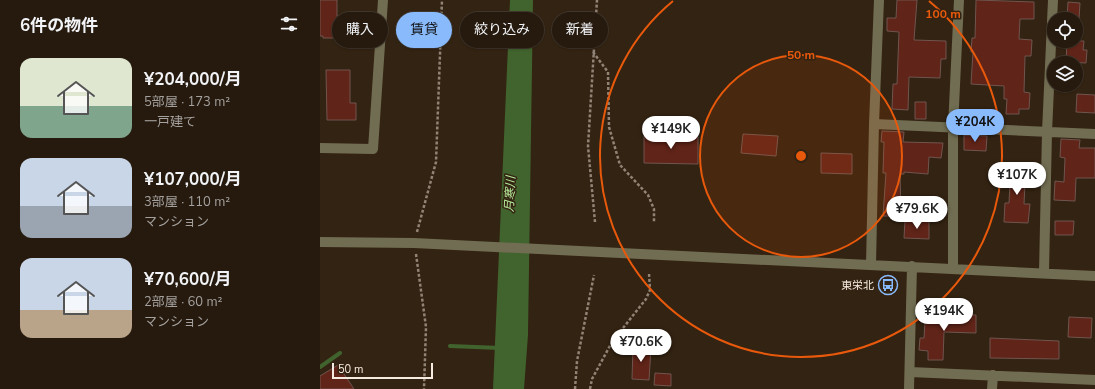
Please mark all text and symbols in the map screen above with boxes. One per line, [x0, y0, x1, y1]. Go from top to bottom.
text: 100 m [925, 6, 961, 22]
chip: 購入 [332, 12, 388, 48]
chip: 賃貸 [396, 12, 452, 48]
chip: 絞り込み [460, 12, 544, 48]
chip: 新着 [552, 12, 608, 48]
map controls [1047, 12, 1083, 92]
button: locate [1047, 12, 1083, 48]
icon: filters [278, 13, 300, 35]
text: 6件の物件 [20, 14, 98, 37]
text: 50 m [787, 47, 815, 63]
button: layers [1047, 56, 1083, 92]
text: ¥204,000/月 [144, 68, 242, 91]
icon: home [52, 74, 100, 122]
text: 5部屋 · 173 m² [144, 93, 230, 111]
pin: ¥204K [947, 109, 1003, 143]
text: 一戸建て [144, 113, 196, 131]
text: ¥204K [955, 113, 995, 131]
pin: ¥149K [643, 116, 699, 150]
text: ¥149K [651, 120, 691, 138]
centre of rings [794, 149, 808, 163]
pin: ¥107K [989, 162, 1045, 196]
text: ¥107K [997, 166, 1037, 184]
text: ¥107,000/月 [144, 168, 242, 191]
icon: home [52, 174, 100, 222]
water label: 月寒川 [501, 174, 519, 212]
text: 3部屋 · 110 m² [144, 193, 230, 211]
pin: ¥79.6K [884, 196, 950, 230]
text: ¥79.6K [895, 200, 939, 218]
text: マンション [144, 213, 209, 231]
text: ¥70,600/月 [144, 268, 232, 291]
icon: home [52, 274, 100, 322]
bus stop icon: 東栄北 [877, 274, 899, 296]
place label: 東栄北 [841, 278, 874, 293]
text: 2部屋 · 60 m² [144, 293, 222, 311]
pin: ¥194K [916, 298, 972, 332]
text: ¥194K [924, 302, 964, 320]
text: マンション [144, 313, 209, 331]
pin: ¥70.6K [608, 329, 674, 363]
text: ¥70.6K [619, 333, 663, 351]
scale bar [332, 361, 433, 380]
text: 50 m [338, 362, 363, 377]

